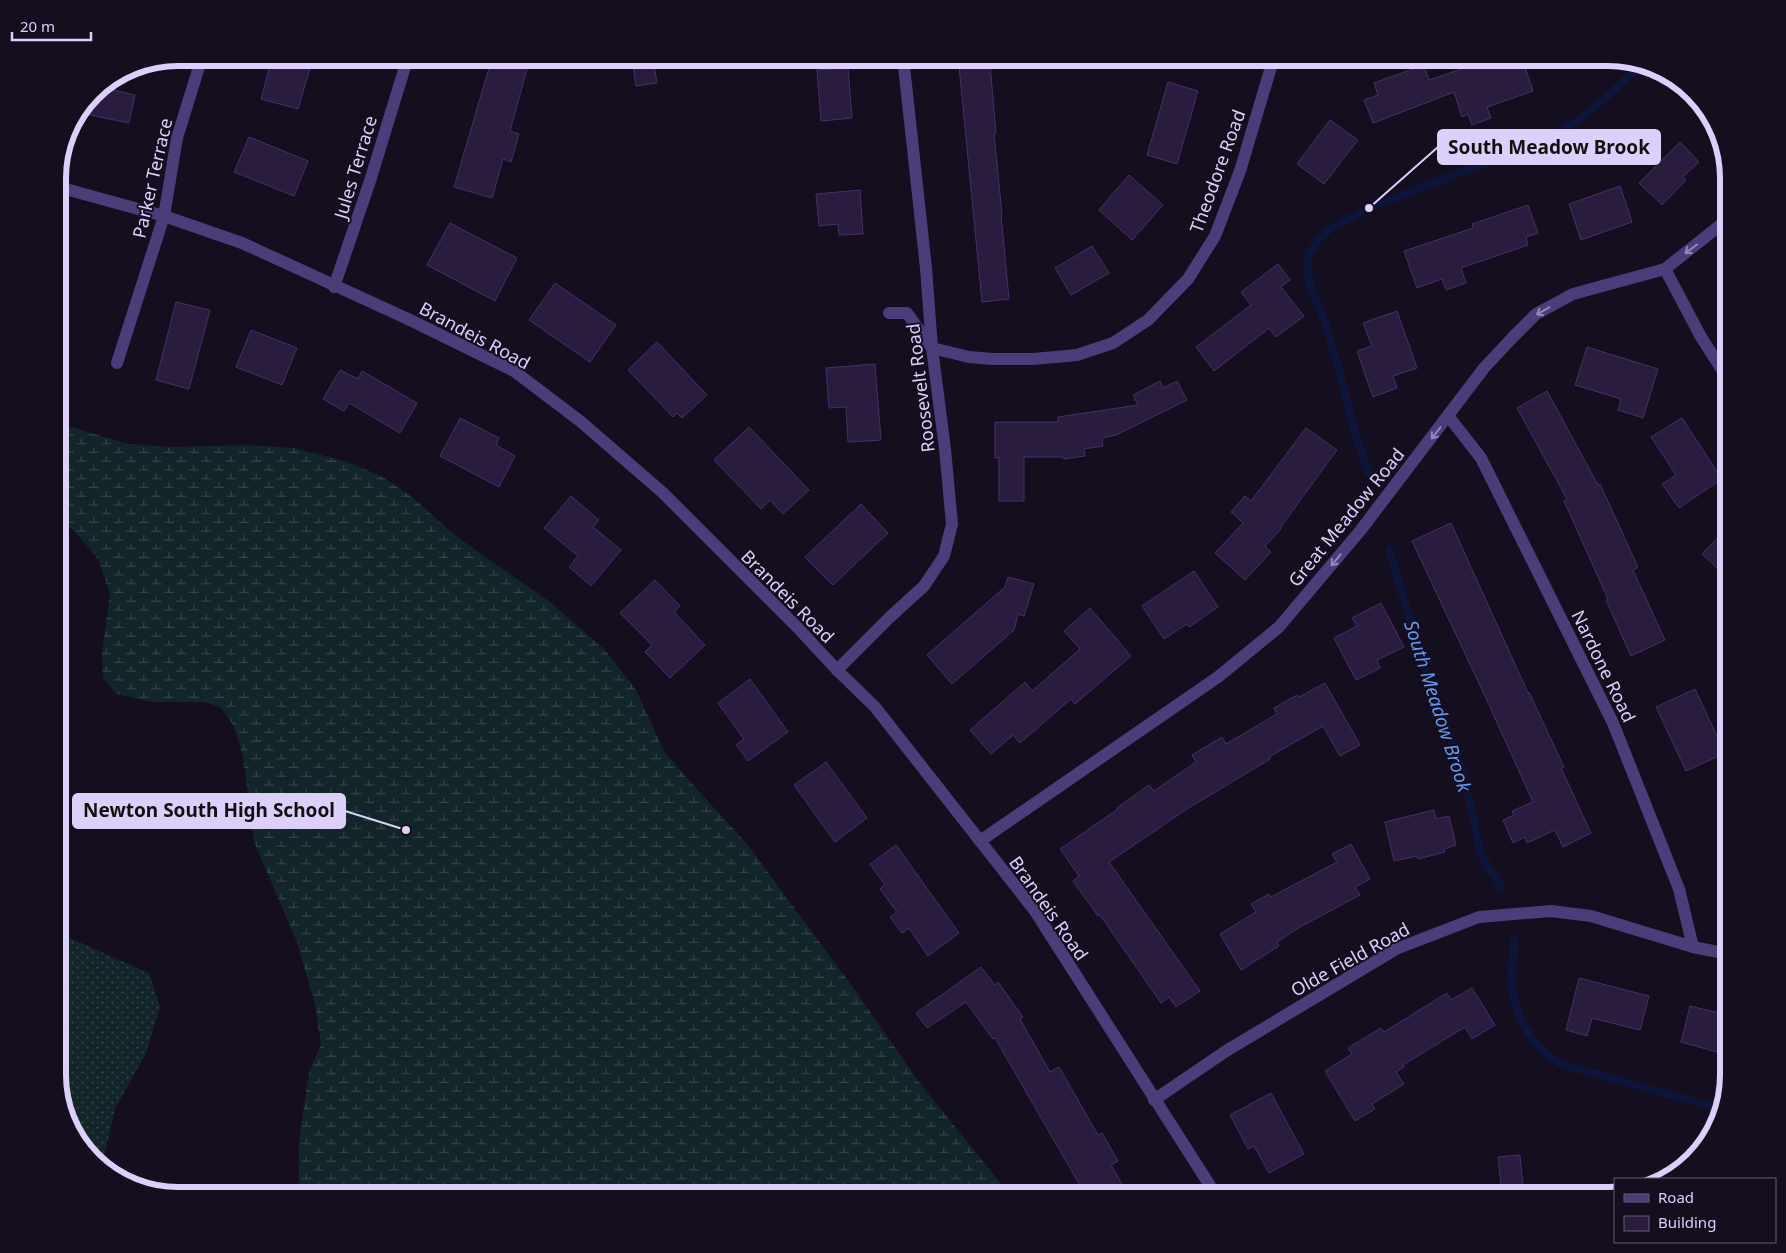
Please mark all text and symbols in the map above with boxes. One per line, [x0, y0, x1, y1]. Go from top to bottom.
scale bar [12, 10, 91, 42]
text: 20 m [20, 16, 55, 36]
street label: Theodore Road [1184, 106, 1250, 236]
street label: Jules Terrace [327, 113, 382, 223]
street label: Parker Terrace [127, 116, 177, 240]
callout: South Meadow Brook [1438, 130, 1660, 164]
text: South Meadow Brook [1448, 134, 1650, 160]
one-way arrow [1685, 244, 1698, 255]
street label: Brandeis Road [415, 296, 535, 374]
one-way arrow [1535, 306, 1550, 316]
street label: Roosevelt Road [900, 322, 940, 454]
one-way arrow [1431, 426, 1442, 439]
street label: Great Meadow Road [1283, 443, 1409, 591]
street label: Brandeis Road [736, 544, 840, 648]
one-way arrow [1330, 554, 1341, 567]
street label: Nardone Road [1566, 606, 1642, 726]
water label: South Meadow Brook [1398, 617, 1478, 796]
callout: Newton South High School [73, 794, 345, 828]
text: Newton South High School [83, 797, 335, 823]
street label: Brandeis Road [1004, 851, 1094, 965]
street label: Olde Field Road [1286, 916, 1414, 1002]
legend [1614, 1178, 1776, 1243]
text: Road [1658, 1187, 1694, 1207]
text: Building [1658, 1212, 1716, 1232]

